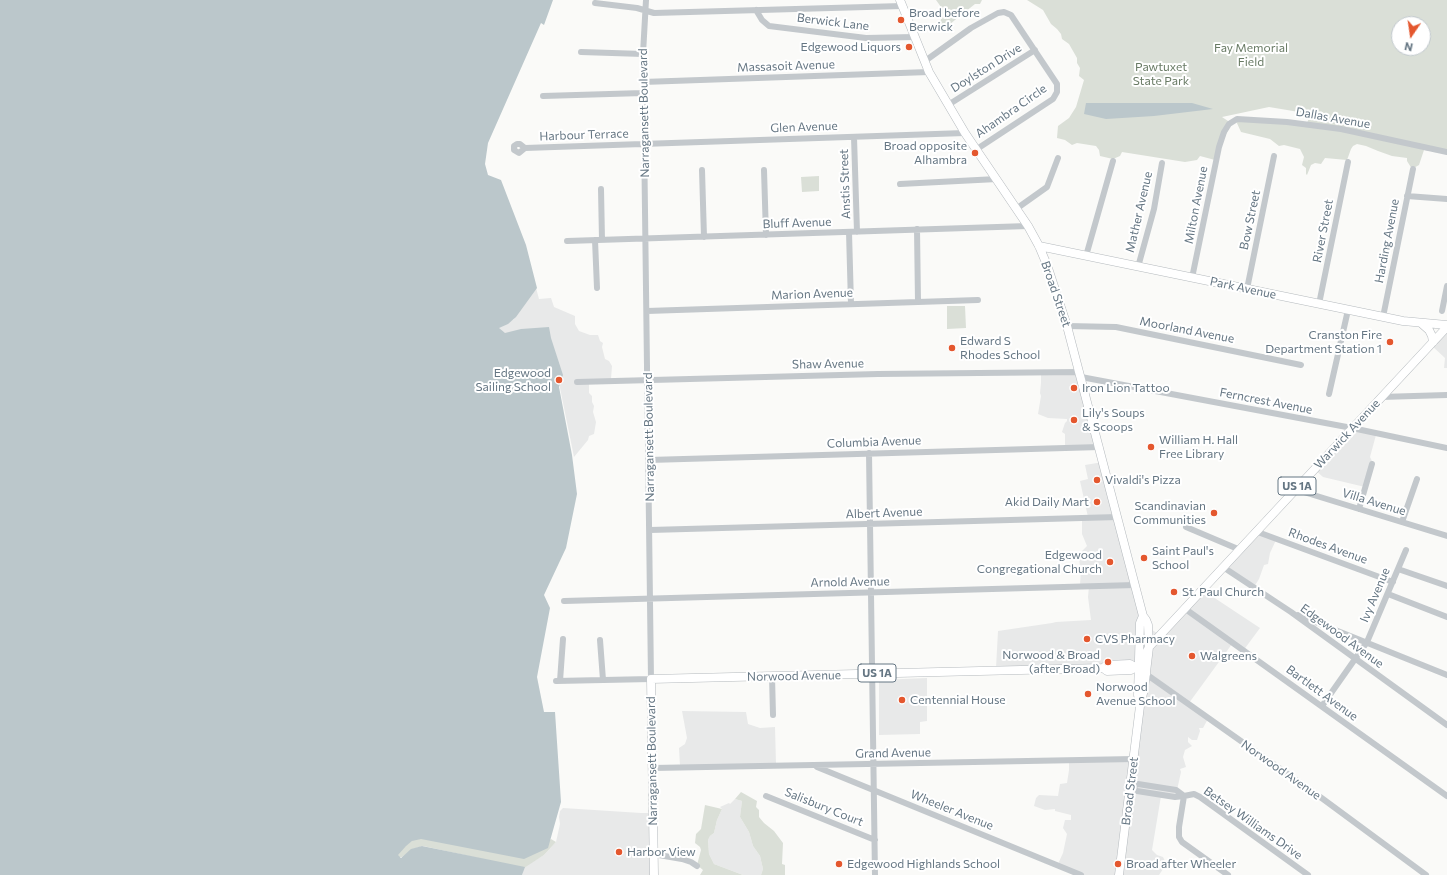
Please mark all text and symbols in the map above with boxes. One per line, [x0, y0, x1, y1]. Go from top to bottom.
place label: Broad before Berwick [909, 6, 980, 34]
street label: Berwick Lane [796, 10, 870, 34]
marker: Broad before Berwick [896, 15, 906, 25]
north arrow [1391, 16, 1431, 56]
place label: Edgewood Liquors [801, 40, 901, 54]
text: N [1403, 40, 1414, 54]
street label: Doylston Drive [948, 41, 1024, 95]
park label: Fay Memorial Field [1214, 41, 1288, 69]
marker: Edgewood Liquors [904, 42, 914, 52]
street label: Narragansett Boulevard [636, 48, 652, 178]
street label: Massasoit Avenue [737, 57, 835, 75]
park label: Pawtuxet State Park [1133, 60, 1189, 88]
street label: Ahambra Circle [973, 81, 1049, 141]
street label: Dallas Avenue [1295, 104, 1371, 132]
street label: Glen Avenue [770, 119, 838, 135]
street label: Harbour Terrace [539, 126, 629, 144]
place label: Broad opposite Alhambra [884, 139, 967, 167]
marker: Broad opposite Alhambra [970, 148, 980, 158]
street label: Anstis Street [837, 149, 853, 219]
street label: Milton Avenue [1181, 165, 1211, 245]
street label: Mather Avenue [1123, 170, 1155, 254]
street label: Bow Street [1237, 189, 1263, 251]
street label: River Street [1310, 198, 1336, 264]
street label: Harding Avenue [1372, 198, 1402, 284]
street label: Bluff Avenue [762, 215, 832, 231]
street label: Broad Street [1038, 259, 1074, 329]
street label: Park Avenue [1209, 274, 1277, 302]
street label: Marion Avenue [771, 285, 853, 303]
street label: Moorland Avenue [1138, 314, 1236, 346]
place label: Cranston Fire Department Station 1 [1265, 328, 1382, 356]
place label: Edward S Rhodes School [960, 334, 1040, 362]
marker: Cranston Fire Department Station 1 [1385, 337, 1395, 347]
marker: Edward S Rhodes School [947, 343, 957, 353]
street label: Shaw Avenue [792, 356, 864, 372]
place label: Edgewood Sailing School [476, 366, 551, 394]
street label: Narragansett Boulevard [641, 372, 657, 502]
marker: Edgewood Sailing School [554, 375, 564, 385]
place label: Iron Lion Tattoo [1082, 381, 1170, 395]
marker: Iron Lion Tattoo [1069, 383, 1079, 393]
street label: Ferncrest Avenue [1218, 385, 1314, 417]
street label: Warwick Avenue [1311, 396, 1383, 472]
place label: Lily's Soups & Scoops [1082, 406, 1145, 434]
marker: Lily's Soups & Scoops [1069, 415, 1079, 425]
street label: Columbia Avenue [827, 433, 921, 451]
place label: William H. Hall Free Library [1159, 433, 1238, 461]
marker: William H. Hall Free Library [1146, 442, 1156, 452]
place label: Vivaldi's Pizza [1105, 473, 1181, 487]
marker: Vivaldi's Pizza [1092, 475, 1102, 485]
road number: US 1A [1278, 477, 1316, 495]
street label: Villa Avenue [1340, 485, 1408, 519]
place label: Akid Daily Mart [1005, 495, 1089, 509]
marker: Akid Daily Mart [1092, 497, 1102, 507]
place label: Scandinavian Communities [1133, 499, 1206, 527]
street label: Albert Avenue [845, 504, 923, 522]
marker: Scandinavian Communities [1209, 508, 1219, 518]
street label: Rhodes Avenue [1286, 525, 1370, 567]
place label: Saint Paul's School [1152, 544, 1214, 572]
place label: Edgewood Congregational Church [977, 548, 1102, 576]
marker: Saint Paul's School [1139, 553, 1149, 563]
marker: Edgewood Congregational Church [1105, 557, 1115, 567]
street label: Ivy Avenue [1357, 565, 1393, 625]
street label: Arnold Avenue [810, 574, 890, 590]
place label: St. Paul Church [1182, 585, 1264, 599]
marker: St. Paul Church [1169, 587, 1179, 597]
street label: Edgewood Avenue [1297, 601, 1387, 671]
place label: CVS Pharmacy [1095, 632, 1175, 646]
marker: CVS Pharmacy [1082, 634, 1092, 644]
place label: Norwood & Broad (after Broad) [1002, 648, 1100, 676]
place label: Walgreens [1200, 649, 1257, 663]
marker: Walgreens [1187, 651, 1197, 661]
marker: Norwood & Broad (after Broad) [1103, 657, 1113, 667]
street label: Bartlett Avenue [1283, 662, 1361, 724]
road number: US 1A [858, 664, 896, 682]
street label: Norwood Avenue [747, 668, 841, 684]
place label: Norwood Avenue School [1096, 680, 1176, 708]
marker: Norwood Avenue School [1083, 689, 1093, 699]
place label: Centennial House [910, 693, 1006, 707]
marker: Centennial House [897, 695, 907, 705]
street label: Narragansett Boulevard [644, 696, 660, 826]
street label: Norwood Avenue [1238, 737, 1324, 803]
street label: Grand Avenue [855, 745, 931, 761]
street label: Broad Street [1119, 756, 1141, 826]
street label: Betsey Williams Drive [1201, 784, 1305, 862]
street label: Salisbury Court [782, 785, 866, 829]
street label: Wheeler Avenue [908, 787, 996, 833]
place label: Harbor View [627, 845, 696, 859]
marker: Harbor View [614, 847, 624, 857]
place label: Edgewood Highlands School [847, 857, 1000, 871]
place label: Broad after Wheeler [1126, 857, 1236, 871]
marker: Edgewood Highlands School [834, 859, 844, 869]
marker: Broad after Wheeler [1113, 859, 1123, 869]

